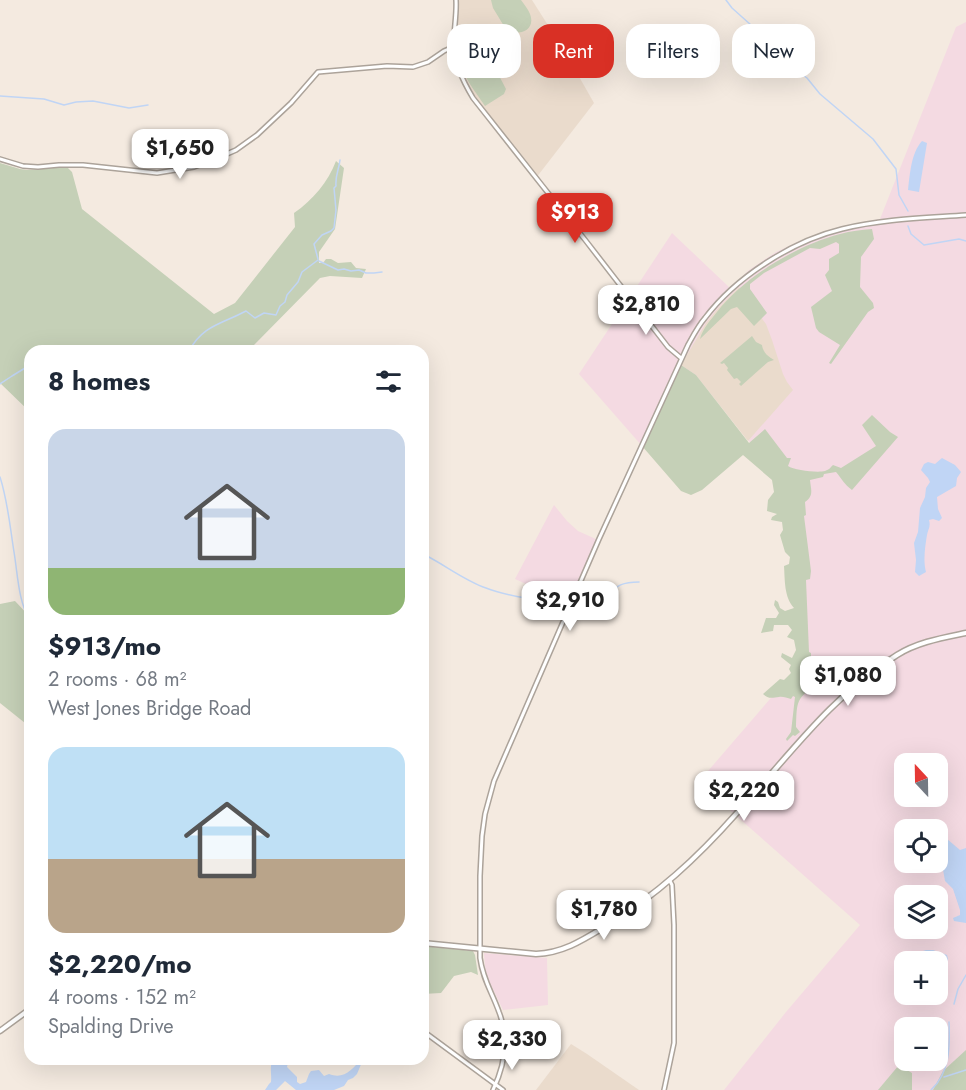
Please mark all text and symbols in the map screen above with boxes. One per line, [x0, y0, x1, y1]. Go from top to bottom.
chip: Buy [447, 24, 521, 78]
chip: Rent [533, 24, 614, 78]
chip: Filters [626, 24, 720, 78]
chip: New [732, 24, 815, 78]
pin: $1,650 [131, 129, 229, 180]
text: $1,650 [146, 134, 214, 163]
pin: $913 [539, 193, 611, 244]
text: $913 [551, 198, 599, 227]
pin: $2,810 [597, 285, 695, 336]
text: $2,810 [612, 290, 680, 319]
text: 8 homes [48, 362, 150, 400]
icon: filters [372, 365, 405, 398]
icon: home [173, 468, 281, 576]
pin: $2,910 [521, 581, 619, 632]
text: $2,910 [536, 586, 604, 615]
text: $913/mo [48, 627, 161, 665]
pin: $1,080 [799, 656, 897, 707]
text: $1,080 [814, 661, 882, 690]
text: 2 rooms · 68 m² [48, 665, 186, 694]
text: West Jones Bridge Road [48, 694, 251, 723]
north arrow [894, 753, 948, 807]
map controls [894, 753, 948, 1071]
pin: $2,220 [695, 771, 793, 822]
text: $2,220 [708, 776, 780, 805]
icon: home [173, 786, 281, 894]
button: locate [894, 819, 948, 873]
button: layers [894, 885, 948, 939]
pin: $1,780 [555, 890, 653, 941]
text: $1,780 [571, 895, 637, 924]
text: $2,220/mo [48, 945, 192, 983]
button: + [894, 951, 948, 1005]
text: 4 rooms · 152 m² [48, 983, 196, 1012]
text: Spalding Drive [48, 1012, 174, 1041]
button: − [894, 1017, 948, 1071]
pin: $2,330 [463, 1020, 561, 1071]
text: $2,330 [477, 1025, 547, 1054]

